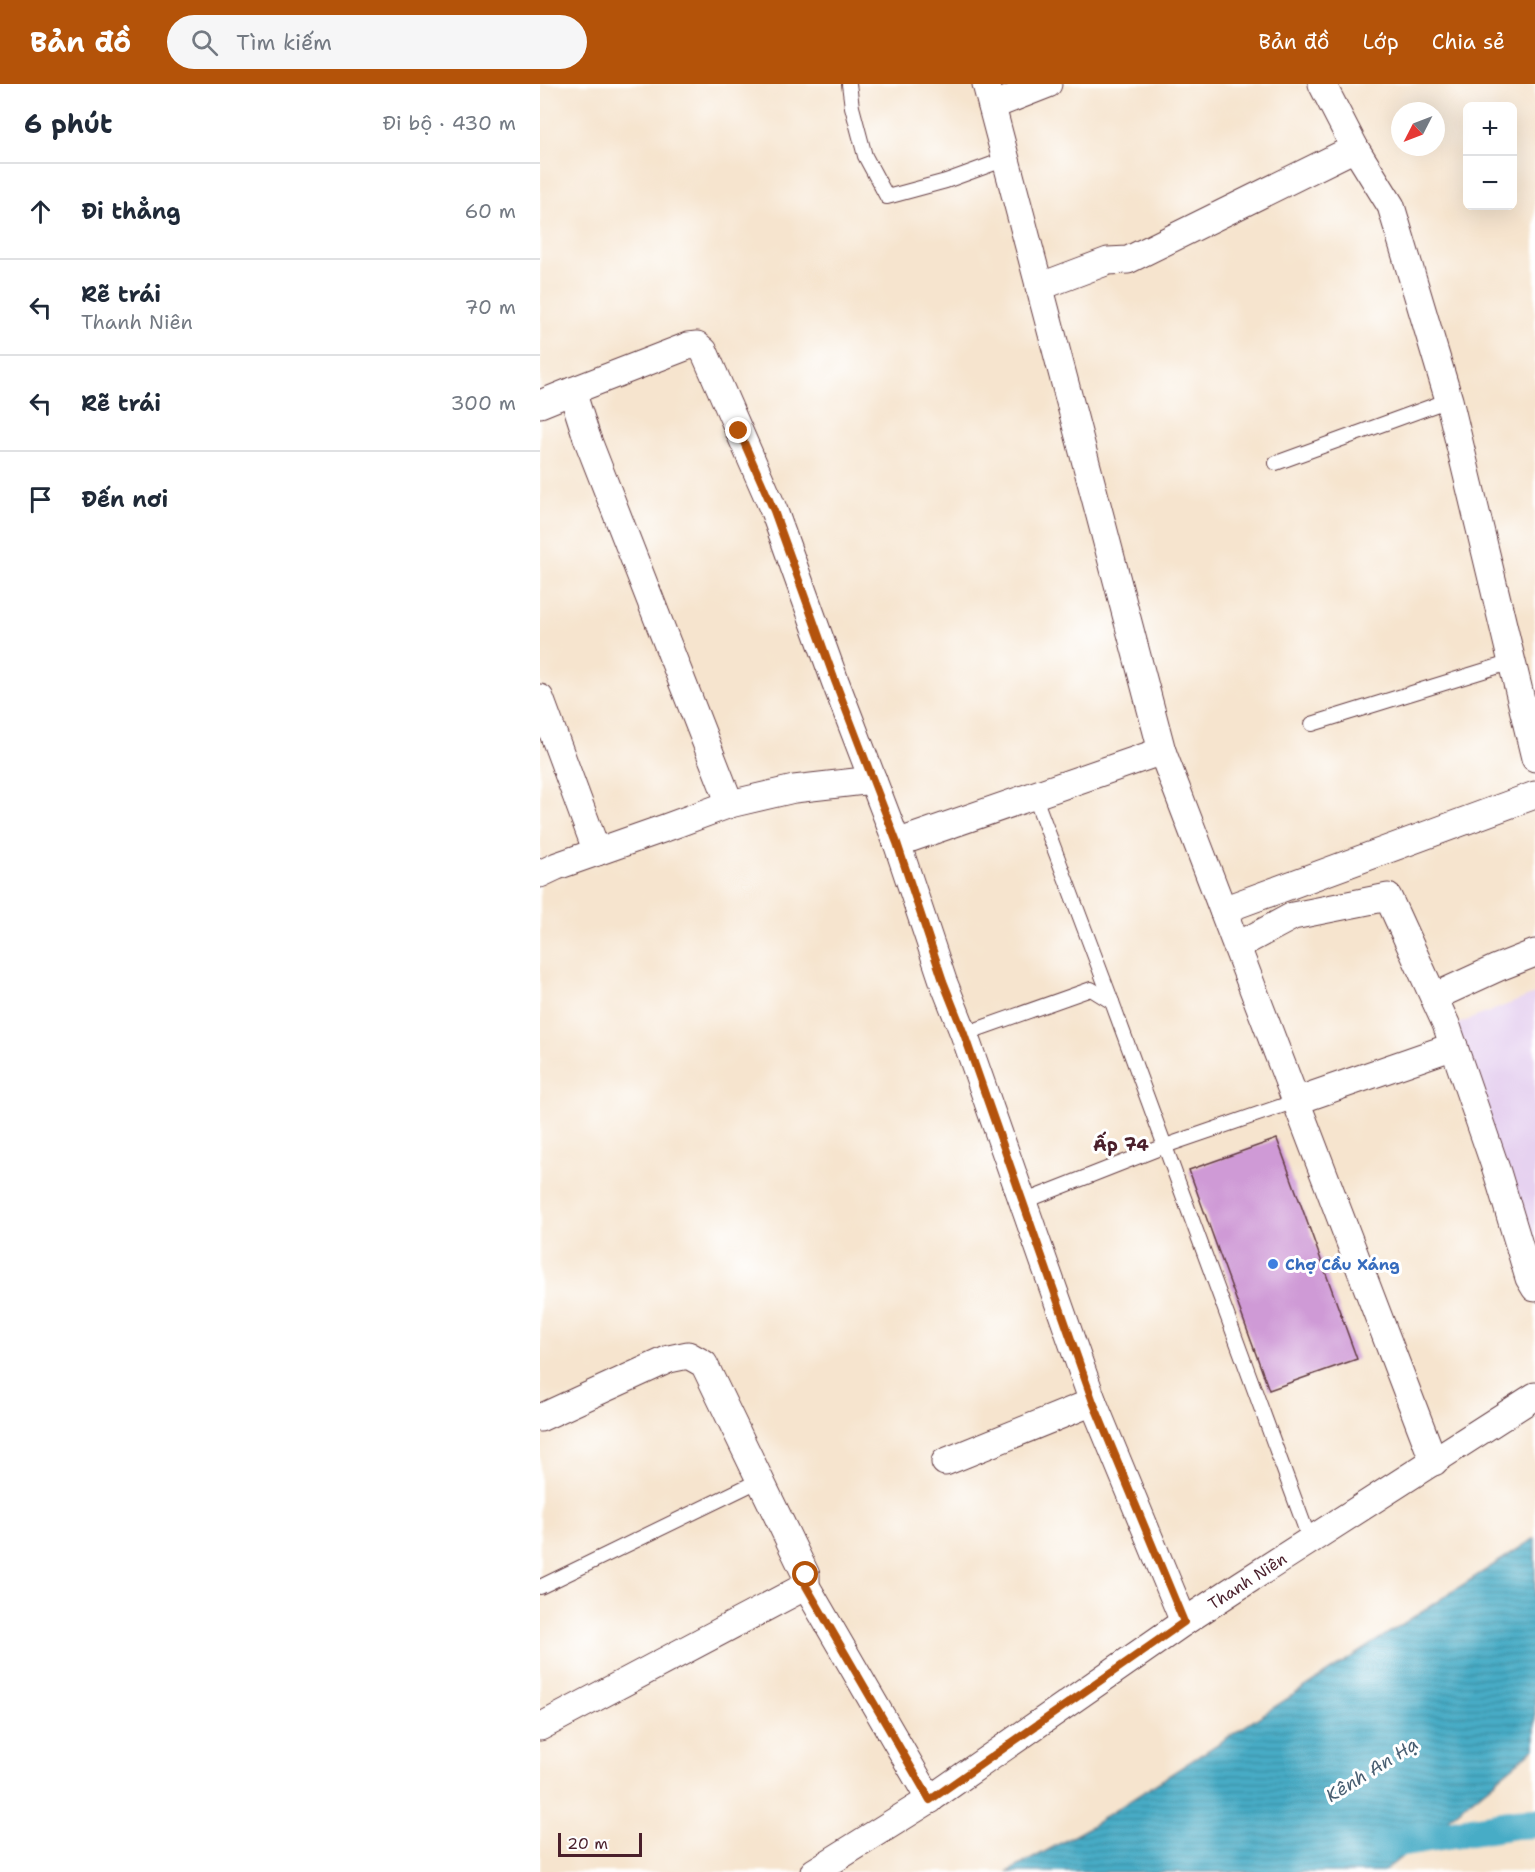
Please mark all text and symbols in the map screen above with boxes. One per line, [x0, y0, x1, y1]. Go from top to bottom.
search box [167, 15, 587, 69]
text: Bản đồ [30, 23, 131, 61]
icon: search [188, 26, 221, 59]
text: Tìm kiếm [236, 28, 332, 57]
text: Bản đồ [1259, 28, 1330, 56]
text: Lớp [1363, 28, 1399, 56]
text: Chia sẻ [1432, 28, 1505, 56]
north arrow [1391, 102, 1445, 156]
map controls [1463, 102, 1517, 210]
button: + [1463, 102, 1517, 156]
text: 6 phút [24, 106, 113, 141]
text: Đi bộ · 430 m [383, 110, 516, 136]
button: − [1463, 156, 1517, 210]
icon: ahead [24, 195, 57, 228]
text: Đi thẳng [81, 197, 181, 226]
text: 60 m [464, 198, 516, 224]
text: Rẽ trái [81, 280, 161, 309]
icon: left [24, 291, 57, 324]
text: 70 m [464, 294, 516, 320]
text: Thanh Niên [81, 309, 193, 335]
icon: left [24, 387, 57, 420]
text: Rẽ trái [81, 389, 161, 418]
text: 300 m [450, 390, 516, 416]
route end [725, 417, 751, 443]
icon: arrive [24, 483, 57, 516]
text: Đến nơi [81, 485, 168, 514]
district label: Ấp 74 [1093, 1131, 1149, 1157]
place label: Chợ Cầu Xáng [1285, 1254, 1400, 1275]
marker: Chợ Cầu Xáng [1266, 1257, 1280, 1271]
street label: Thanh Niên [1204, 1548, 1291, 1614]
route start [792, 1561, 818, 1587]
water label: Kênh An Hạ [1321, 1732, 1423, 1808]
scale bar [558, 1830, 642, 1858]
text: 20 m [567, 1833, 608, 1854]

